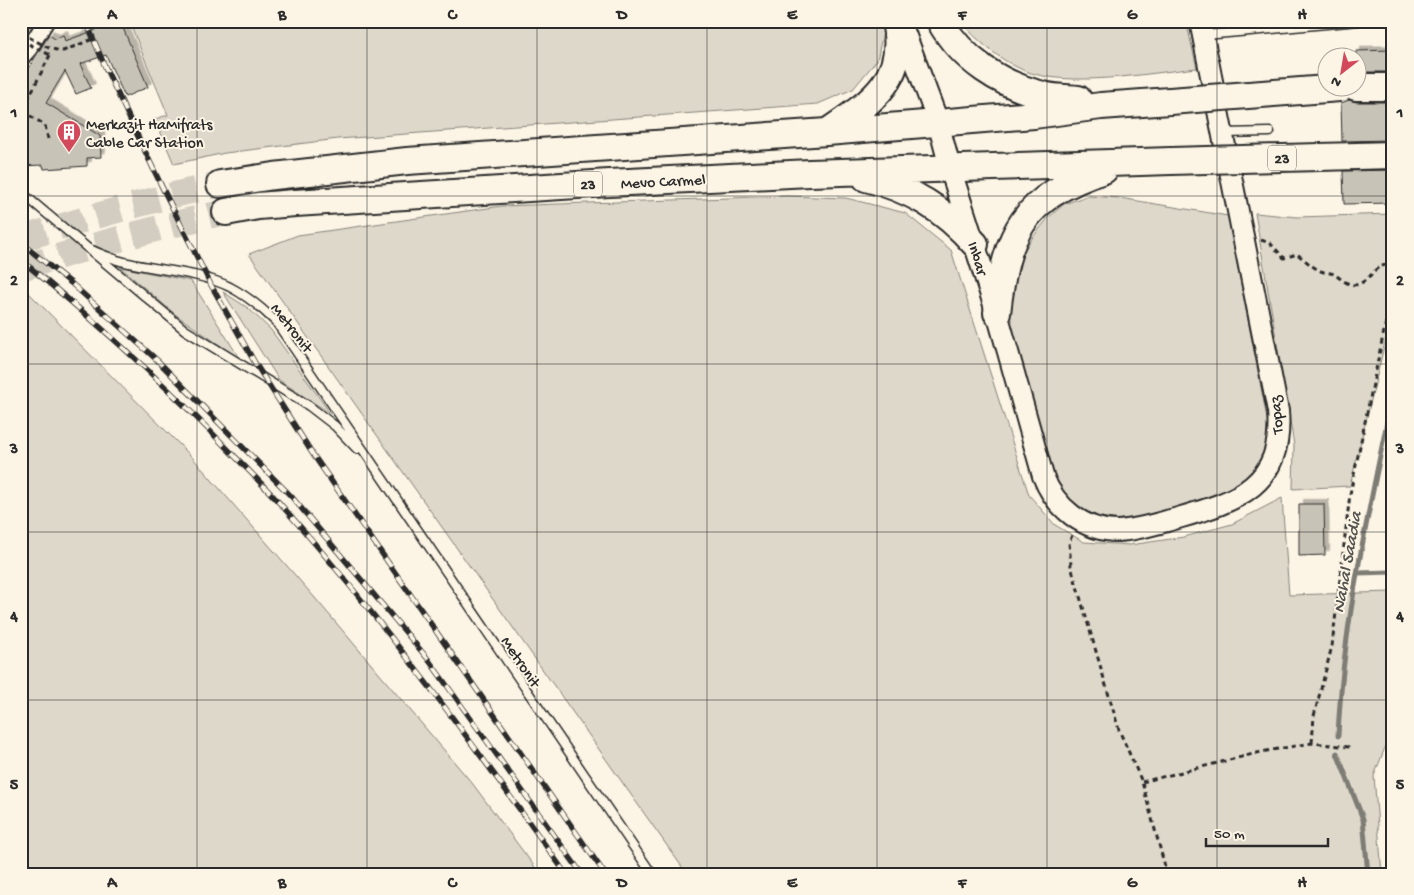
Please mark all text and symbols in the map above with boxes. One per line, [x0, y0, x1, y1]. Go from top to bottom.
text: A [106, 7, 118, 26]
text: B [277, 7, 287, 26]
text: C [447, 7, 458, 26]
text: D [615, 7, 628, 26]
text: E [787, 7, 798, 26]
text: F [957, 7, 968, 26]
text: G [1127, 7, 1138, 26]
text: H [1297, 7, 1307, 26]
north arrow [1316, 48, 1366, 98]
text: N [1328, 71, 1345, 91]
text: 1 [10, 105, 17, 124]
text: 1 [1396, 105, 1403, 124]
place label: Merkazit HaMifrats Cable Car Station [86, 117, 213, 154]
building icon: Merkazit HaMifrats Cable Car Station [56, 119, 82, 153]
road number: 23 [1268, 146, 1296, 170]
road number: 23 [574, 172, 602, 196]
street label: Mevo Carmel [620, 172, 706, 195]
street label: Inbar [961, 240, 990, 280]
text: 2 [10, 273, 18, 292]
text: 2 [1396, 273, 1404, 292]
street label: Metronit [265, 301, 316, 359]
street label: Topaz [1268, 394, 1289, 436]
text: 3 [9, 441, 18, 460]
text: 3 [1395, 441, 1404, 460]
water label: Nahal Saadia [1329, 509, 1368, 615]
text: 4 [9, 609, 18, 628]
text: 4 [1395, 609, 1404, 628]
street label: Metronit [495, 634, 544, 693]
text: 5 [10, 777, 19, 796]
text: 5 [1396, 777, 1405, 796]
scale bar [1206, 815, 1329, 847]
text: 50 m [1214, 826, 1245, 844]
text: A [106, 875, 118, 894]
text: B [277, 875, 287, 894]
text: C [447, 875, 458, 894]
text: D [615, 875, 628, 894]
text: E [787, 875, 798, 894]
text: F [957, 875, 968, 894]
text: G [1127, 875, 1138, 894]
text: H [1297, 875, 1307, 894]

